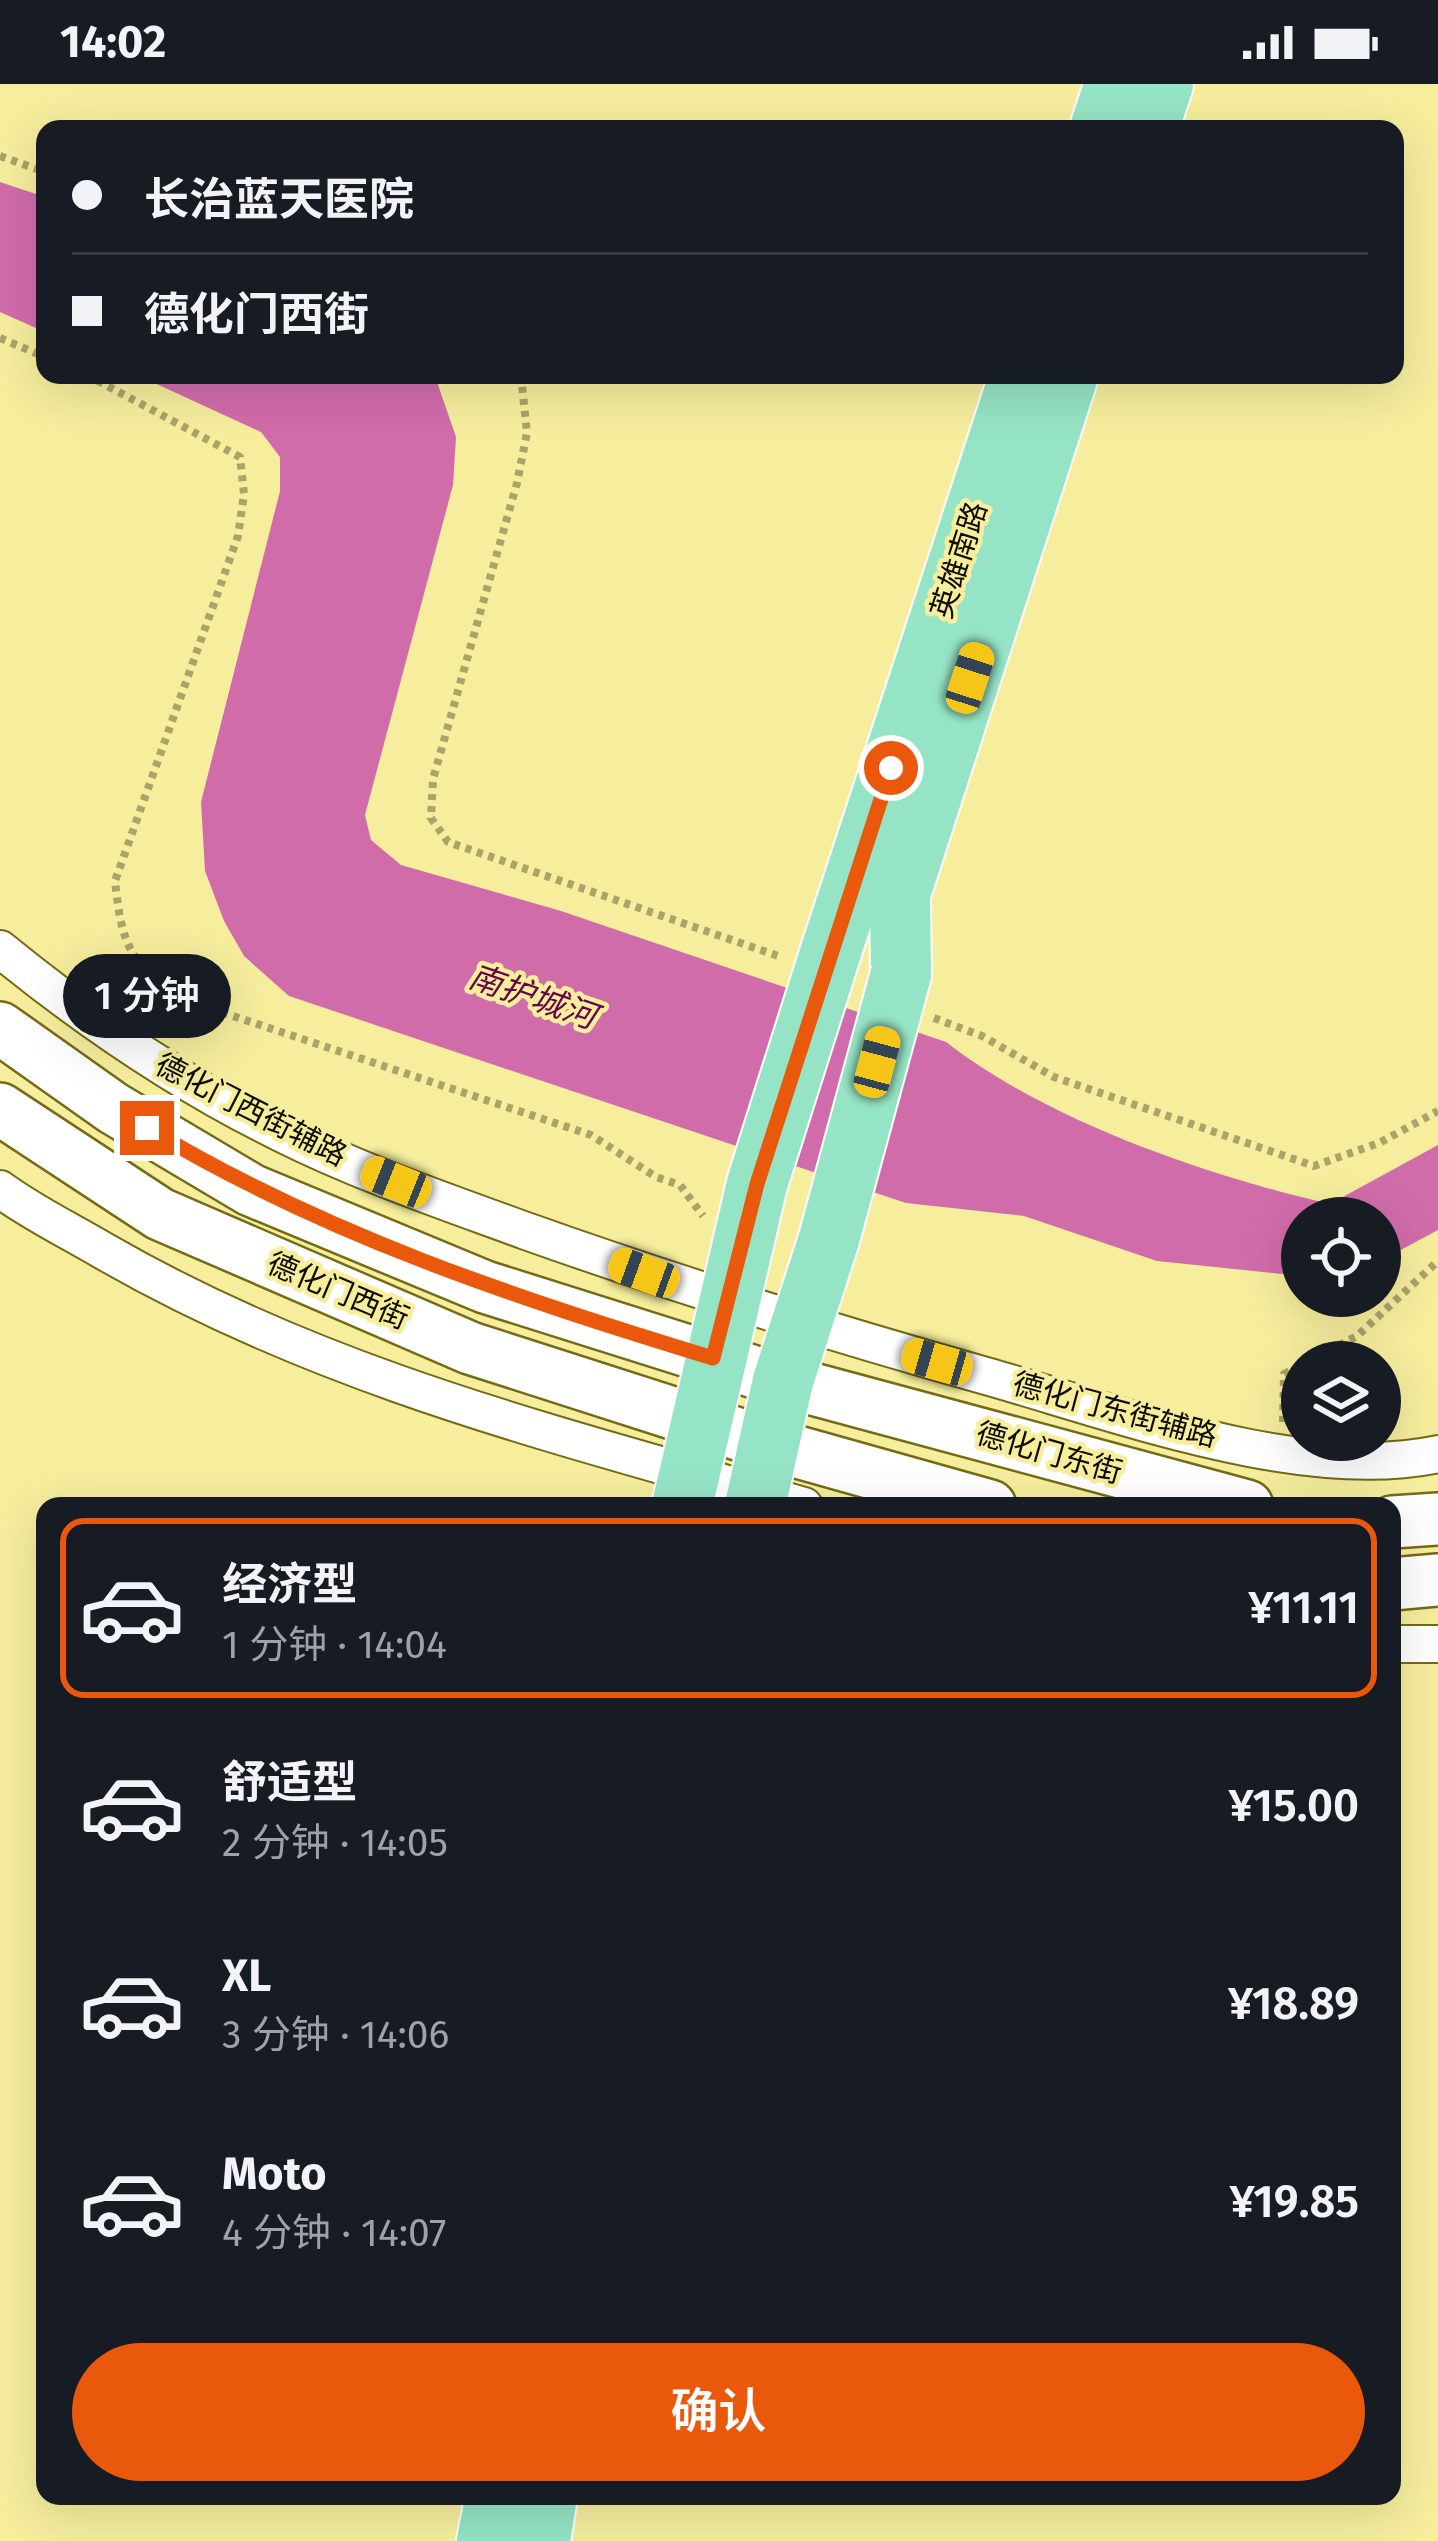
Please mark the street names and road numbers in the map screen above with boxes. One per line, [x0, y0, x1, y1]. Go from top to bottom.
street label: 英雄南路 [923, 497, 995, 623]
street label: 德化门西街辅路 [149, 1046, 353, 1174]
street label: 德化门西街 [262, 1245, 414, 1337]
street label: 德化门东街辅路 [1009, 1365, 1221, 1455]
street label: 德化门东街 [972, 1415, 1126, 1491]

